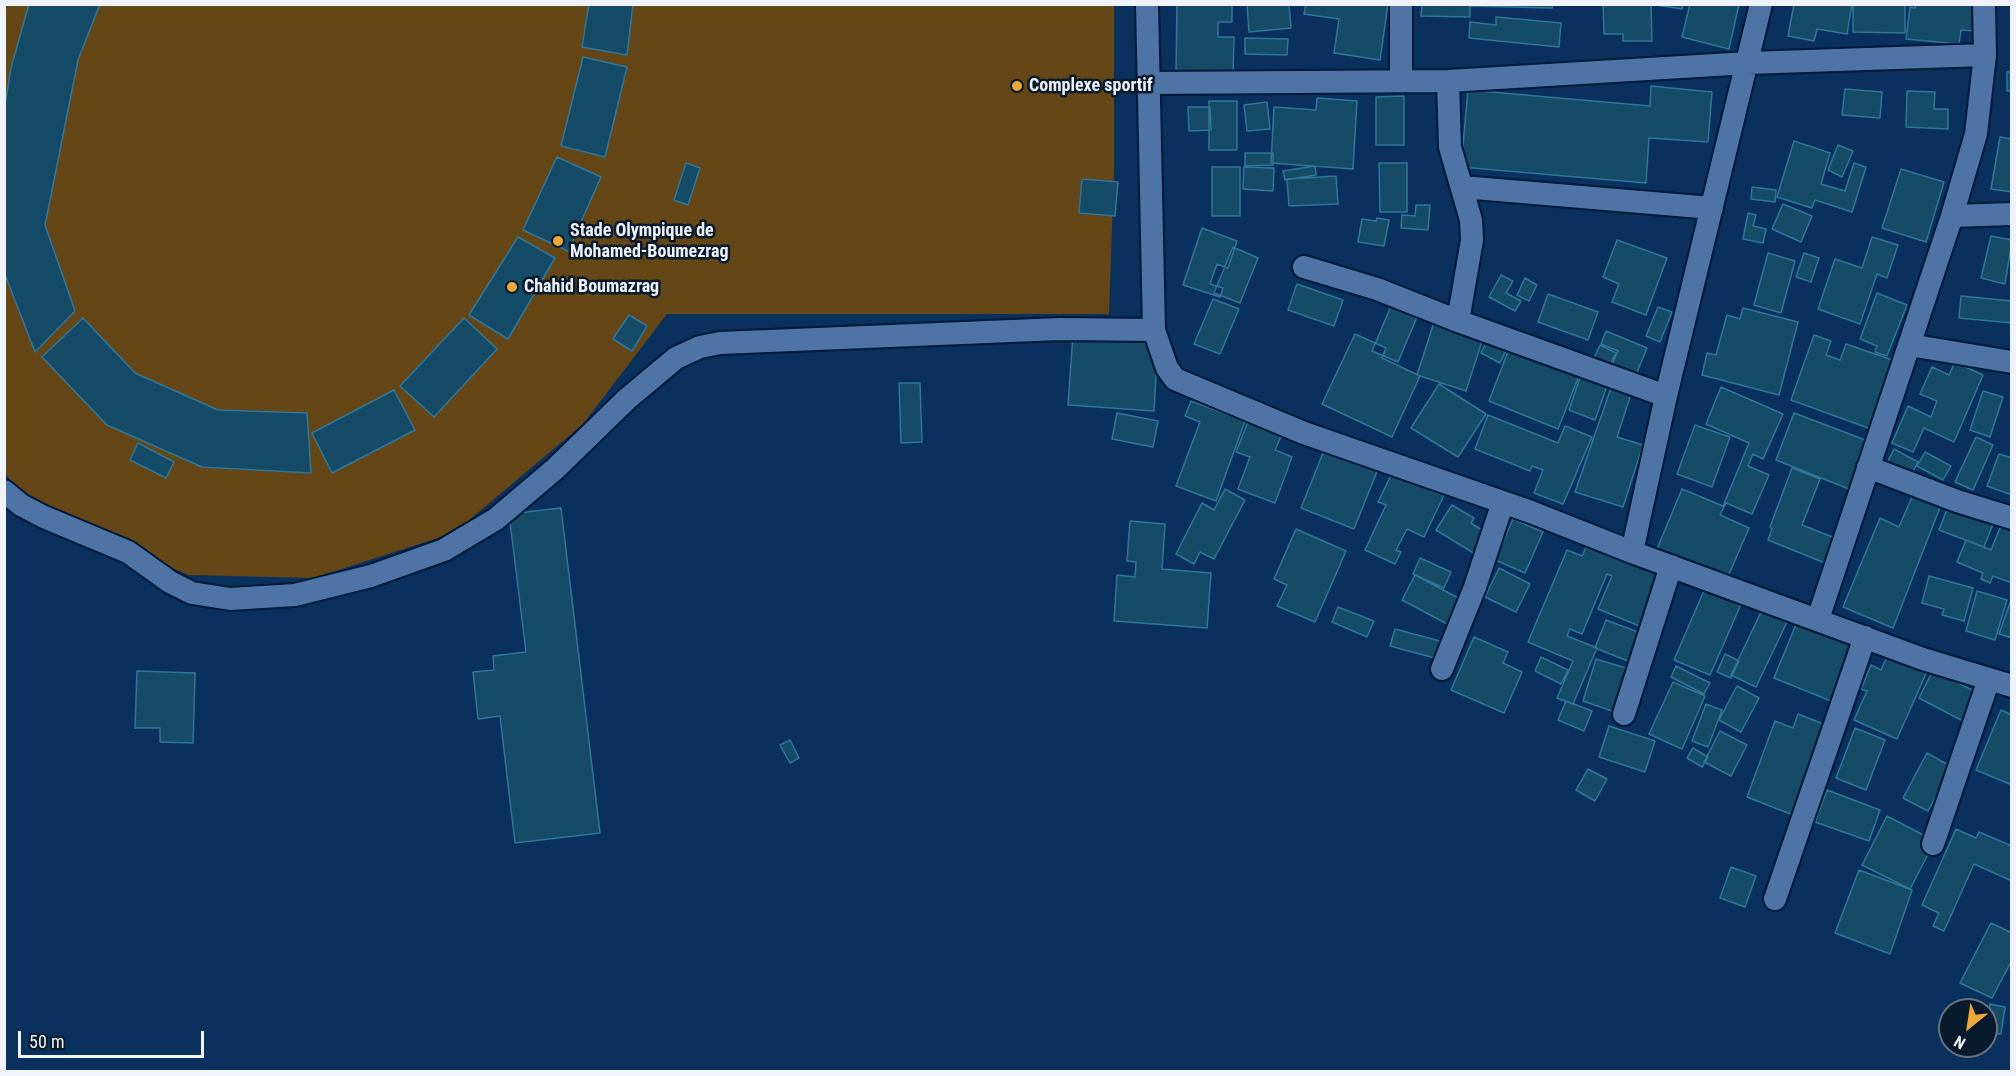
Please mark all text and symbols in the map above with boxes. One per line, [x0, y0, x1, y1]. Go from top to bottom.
place label: Complexe sportif [1029, 75, 1153, 97]
marker: Complexe sportif [1010, 79, 1024, 93]
place label: Stade Olympique de Mohamed-Boumezrag [570, 220, 729, 262]
marker: Stade Olympique de Mohamed-Boumezrag [551, 234, 565, 248]
place label: Chahid Boumazrag [524, 276, 659, 298]
marker: Chahid Boumazrag [505, 280, 519, 294]
north arrow [1938, 998, 1998, 1058]
scale bar [21, 1019, 207, 1057]
text: 50 m [29, 1031, 64, 1052]
text: N [1951, 1032, 1969, 1053]

